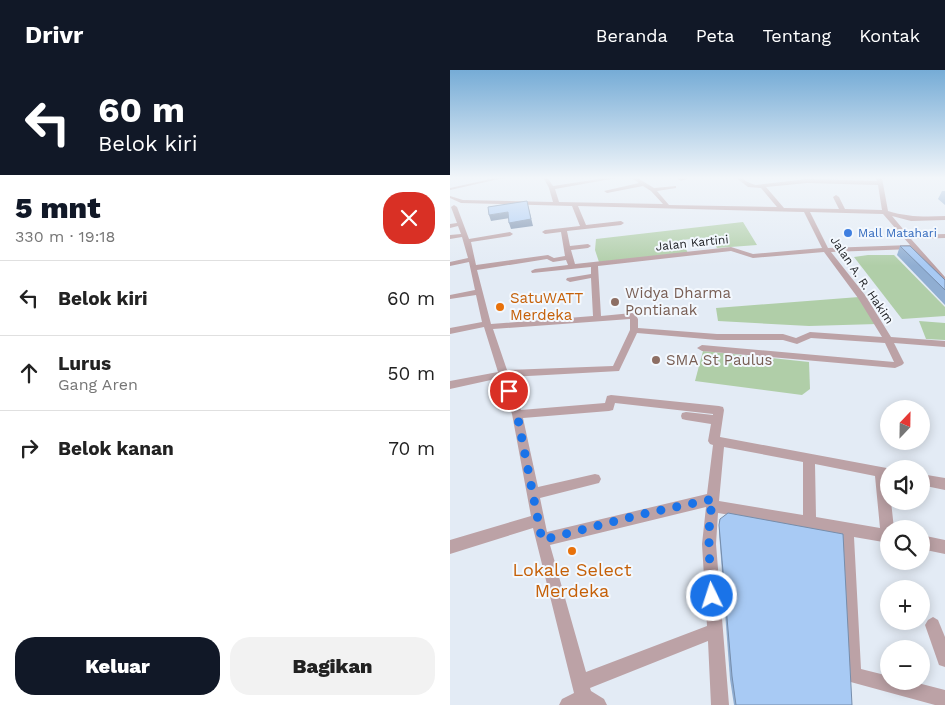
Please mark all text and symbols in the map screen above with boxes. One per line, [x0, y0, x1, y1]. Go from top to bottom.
text: Drivr [25, 21, 83, 49]
text: Beranda [596, 25, 668, 46]
text: Peta [696, 25, 734, 46]
text: Tentang [762, 25, 831, 46]
text: Kontak [859, 25, 920, 46]
text: 60 m [98, 89, 185, 131]
icon: left [15, 90, 80, 155]
text: Belok kiri [98, 131, 198, 156]
text: 5 mnt [15, 190, 100, 225]
button: close [383, 192, 435, 244]
place label: Mall Matahari [858, 226, 937, 240]
text: 330 m · 19:18 [15, 227, 115, 246]
marker: Mall Matahari [842, 227, 854, 239]
street label: Jalan Kartini [655, 232, 729, 254]
street label: Jalan A. R. Hakim [828, 234, 896, 326]
icon: left [15, 284, 43, 312]
place label: Widya Dharma Pontianak [625, 284, 732, 319]
text: Belok kiri [58, 287, 148, 310]
text: 60 m [387, 287, 435, 310]
place label: SatuWATT Merdeka [510, 289, 583, 324]
marker: Widya Dharma Pontianak [609, 296, 621, 308]
marker: SatuWATT Merdeka [494, 301, 506, 313]
place label: SMA St Paulus [666, 351, 773, 369]
text: Lurus [58, 352, 111, 375]
marker: SMA St Paulus [650, 354, 662, 366]
icon: ahead [15, 359, 43, 387]
text: 50 m [388, 362, 435, 385]
pin [488, 370, 530, 412]
text: Gang Aren [58, 375, 138, 394]
icon: arrive [495, 377, 523, 405]
north arrow [880, 400, 930, 450]
map controls [880, 400, 930, 690]
icon: right [15, 434, 43, 462]
text: Belok kanan [58, 437, 174, 460]
text: 70 m [388, 437, 435, 460]
button: sound [880, 460, 930, 510]
button: search [880, 520, 930, 570]
marker: Lokale Select Merdeka [566, 545, 578, 557]
place label: Lokale Select Merdeka [513, 559, 632, 601]
position arrow [685, 569, 737, 621]
button: + [880, 580, 930, 630]
button: Keluar [15, 637, 220, 695]
button: Bagikan [230, 637, 435, 695]
button: − [880, 640, 930, 690]

